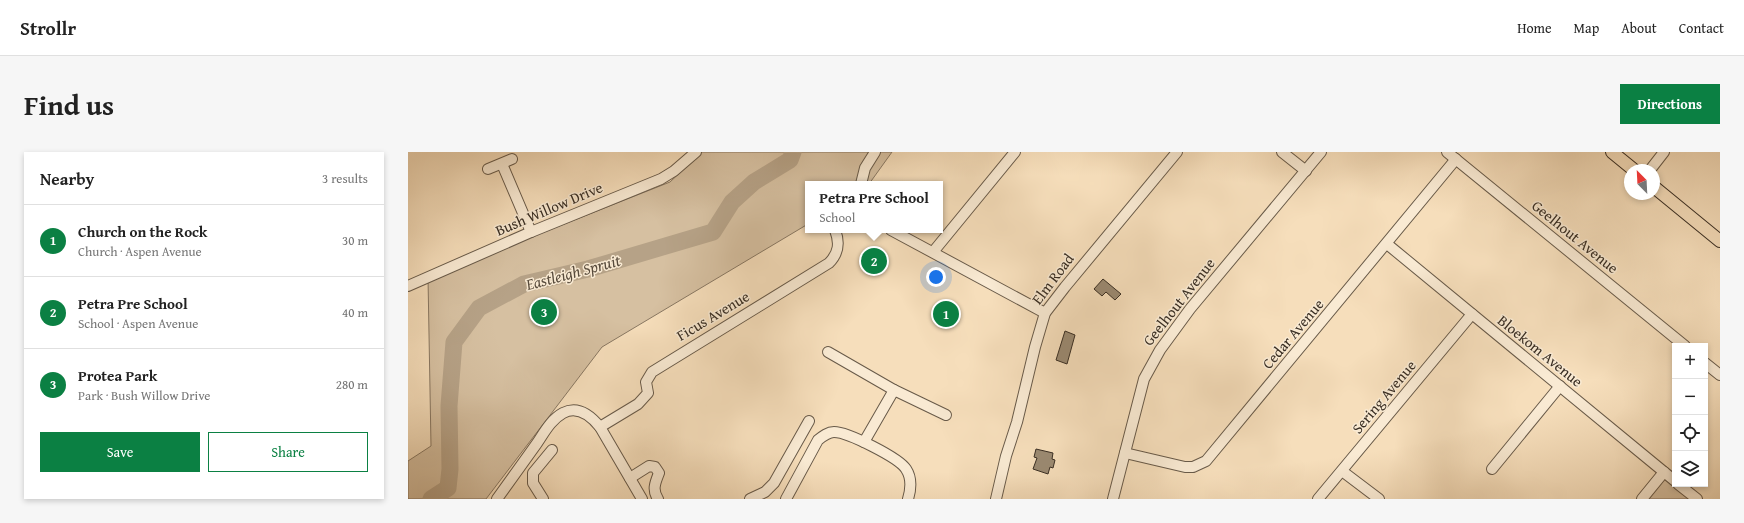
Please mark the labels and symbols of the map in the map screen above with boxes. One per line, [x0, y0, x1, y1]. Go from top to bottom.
north arrow [1624, 164, 1660, 200]
street label: Bush Willow Drive [492, 176, 606, 241]
street label: Geelhout Avenue [1528, 195, 1623, 278]
pin: 2 [861, 246, 887, 276]
water label: Eastleigh Spruit [522, 248, 624, 296]
street label: Elm Road [1027, 249, 1079, 308]
street label: Geelhout Avenue [1138, 253, 1220, 350]
your location [926, 267, 946, 287]
street label: Ficus Avenue [672, 286, 753, 346]
street label: Cedar Avenue [1257, 294, 1328, 373]
pin: 3 [531, 297, 557, 327]
pin: 1 [933, 299, 959, 329]
street label: Bloekom Avenue [1493, 310, 1587, 392]
street label: Sering Avenue [1347, 355, 1421, 438]

